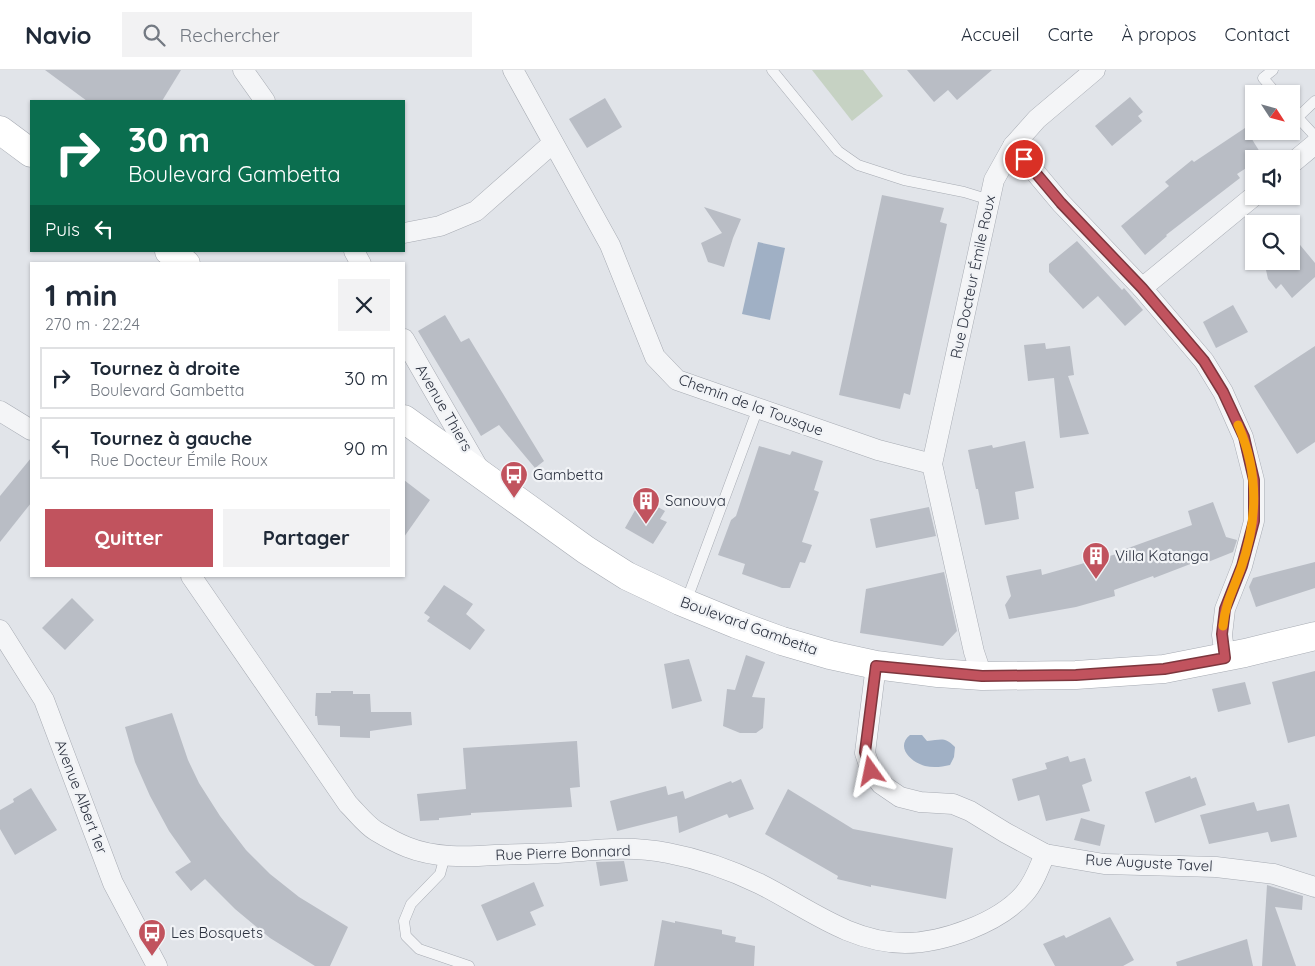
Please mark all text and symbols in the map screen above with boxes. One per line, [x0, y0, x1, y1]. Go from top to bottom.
search box [122, 12, 472, 57]
text: Navio [25, 20, 92, 50]
icon: search [140, 21, 168, 49]
text: Rechercher [180, 23, 280, 47]
text: Accueil [961, 23, 1020, 46]
text: Carte [1048, 23, 1093, 46]
text: À propos [1121, 23, 1197, 46]
text: Contact [1225, 23, 1290, 46]
north arrow [1245, 85, 1300, 140]
map controls [1245, 85, 1300, 270]
text: 30 m [128, 117, 210, 161]
icon: right [45, 120, 110, 185]
pin [1003, 138, 1045, 180]
icon: arrive [1010, 145, 1038, 173]
button: sound [1245, 150, 1300, 205]
text: Boulevard Gambetta [128, 160, 341, 188]
street label: Rue Docteur Émile Roux [946, 193, 999, 360]
icon: left [90, 215, 118, 243]
button: search [1245, 215, 1300, 270]
text: Puis [45, 217, 80, 241]
text: 1 min [45, 276, 118, 314]
button: close [338, 279, 390, 331]
text: 270 m · 22:24 [45, 314, 140, 334]
text: Tournez à droite [90, 356, 240, 380]
street label: Avenue Thiers [412, 361, 477, 455]
icon: right [47, 364, 75, 392]
text: 30 m [344, 366, 388, 390]
street label: Chemin de la Tousque [676, 369, 826, 440]
text: Boulevard Gambetta [90, 380, 245, 400]
text: Tournez à gauche [90, 426, 252, 450]
icon: left [47, 434, 75, 462]
text: 90 m [344, 436, 388, 460]
text: Rue Docteur Émile Roux [90, 450, 268, 470]
bus stop icon: Gambetta [499, 460, 529, 499]
place label: Gambetta [533, 465, 603, 484]
building icon: Sanouva [631, 486, 661, 525]
place label: Sanouva [665, 491, 726, 510]
button: Quitter [45, 509, 213, 567]
button: Partager [223, 509, 390, 567]
building icon: Villa Katanga [1081, 541, 1111, 580]
place label: Villa Katanga [1115, 546, 1209, 565]
street label: Boulevard Gambetta [678, 592, 821, 659]
street label: Avenue Albert 1er [51, 737, 112, 857]
position arrow [844, 744, 896, 796]
street label: Rue Pierre Bonnard [495, 841, 631, 864]
street label: Rue Auguste Tavel [1085, 850, 1213, 875]
bus stop icon: Les Bosquets [137, 918, 167, 957]
place label: Les Bosquets [171, 923, 263, 942]

